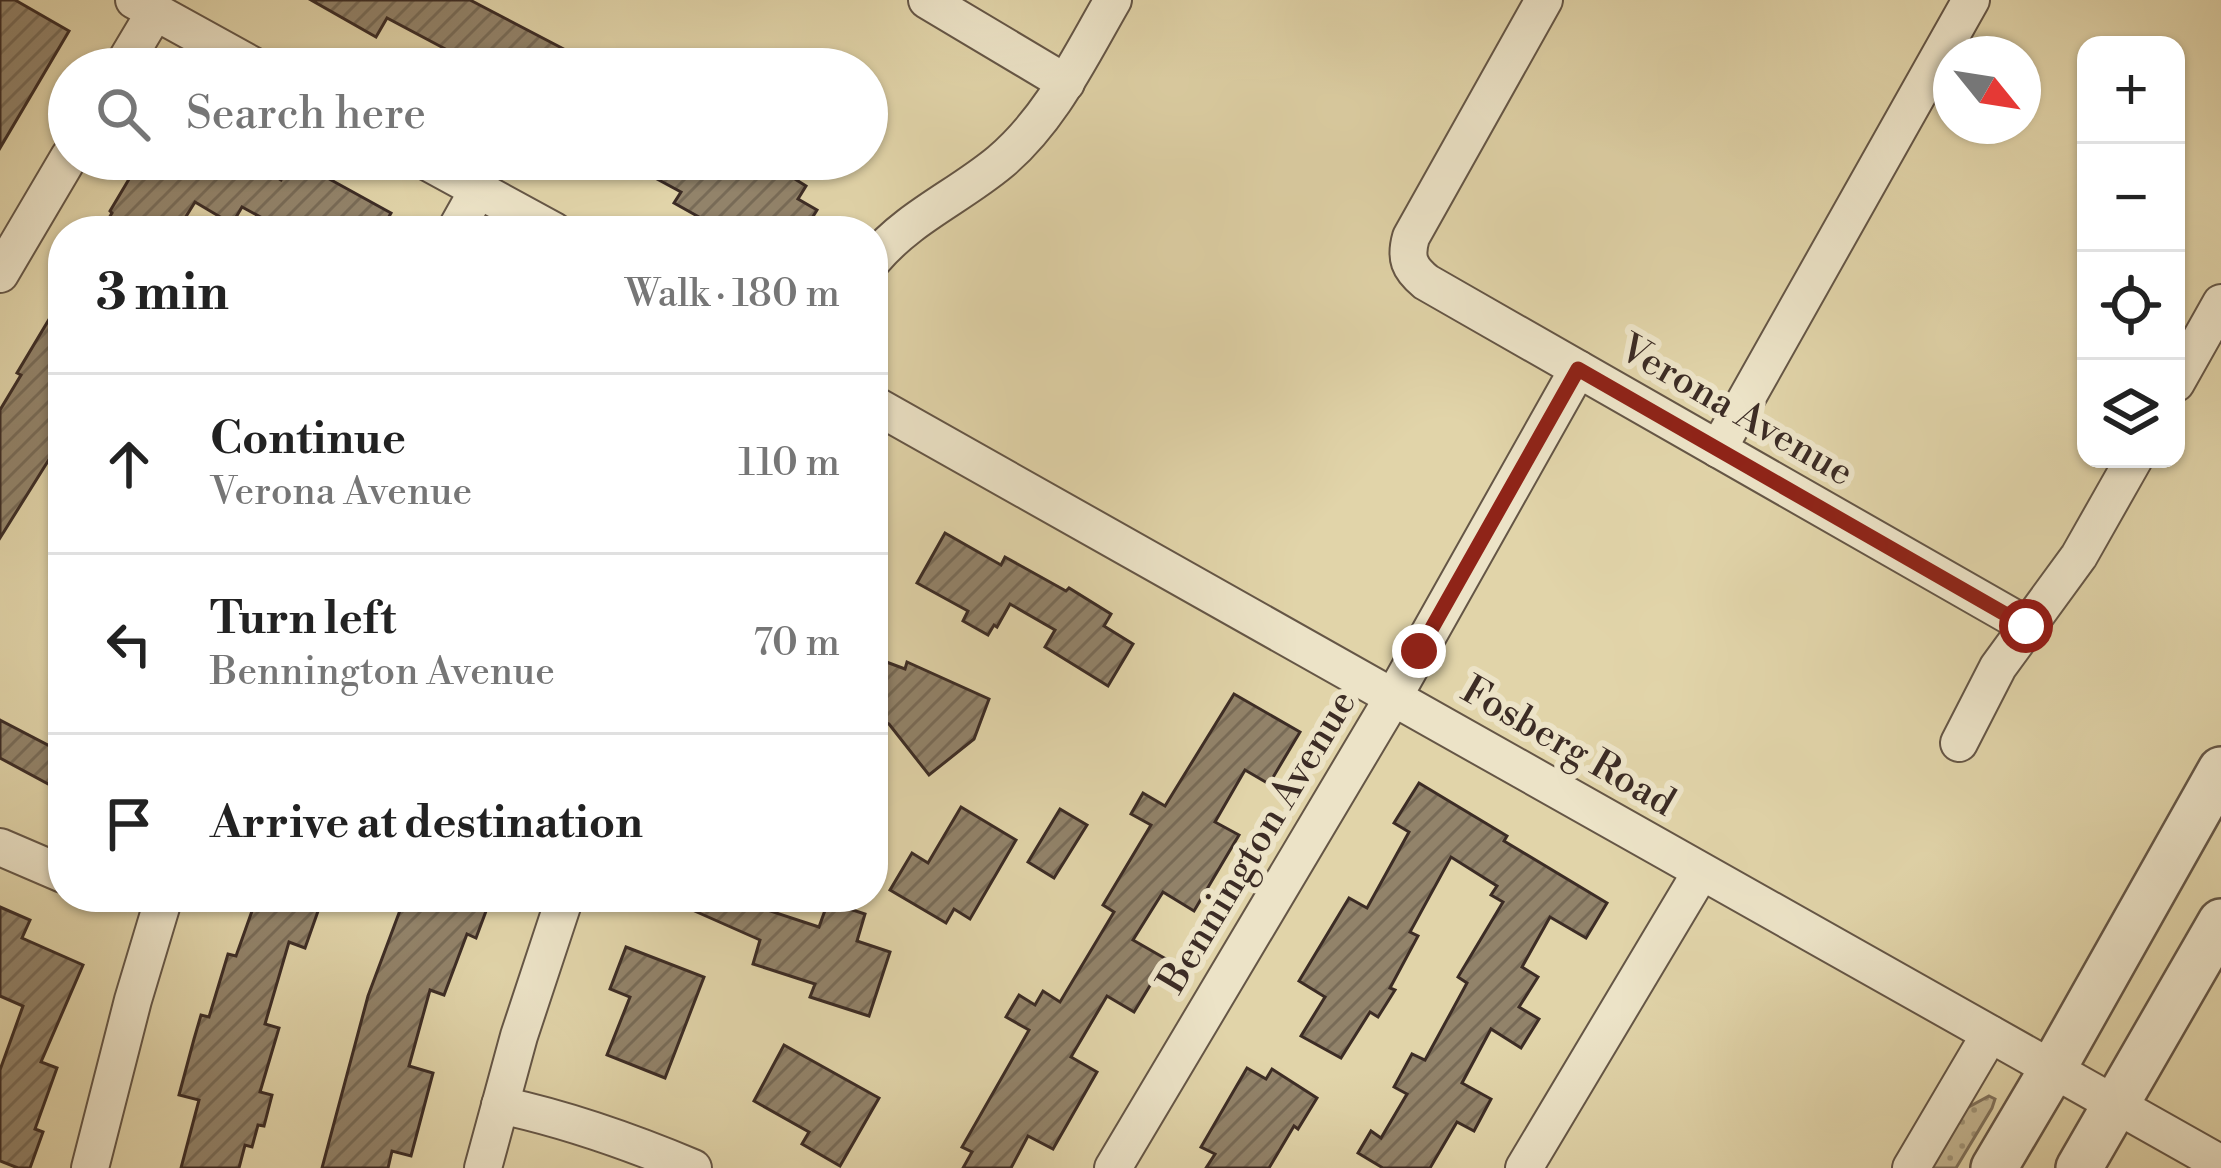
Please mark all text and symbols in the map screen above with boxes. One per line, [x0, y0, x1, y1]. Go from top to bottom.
north arrow [1933, 36, 2041, 144]
map controls [2077, 36, 2185, 468]
button: + [2077, 36, 2185, 144]
search box [48, 48, 888, 180]
icon: search [90, 81, 156, 147]
text: Search here [186, 86, 426, 143]
button: − [2077, 144, 2185, 252]
button: locate [2077, 252, 2185, 360]
text: 3 min [96, 262, 229, 326]
text: Walk · 180 m [625, 270, 840, 319]
street label: Verona Avenue [1609, 324, 1862, 498]
button: layers [2077, 360, 2185, 468]
text: Continue [210, 411, 406, 468]
icon: ahead [96, 431, 162, 497]
text: 110 m [738, 439, 840, 488]
text: Verona Avenue [210, 468, 472, 517]
text: Turn left [210, 591, 396, 648]
route start [1999, 599, 2053, 653]
icon: left [96, 611, 162, 677]
text: 70 m [753, 619, 840, 668]
route end [1392, 624, 1446, 678]
text: Bennington Avenue [210, 648, 555, 697]
street label: Fosberg Road [1452, 666, 1684, 828]
street label: Bennington Avenue [1148, 682, 1368, 1003]
icon: arrive [96, 791, 162, 857]
text: Arrive at destination [210, 795, 643, 852]

